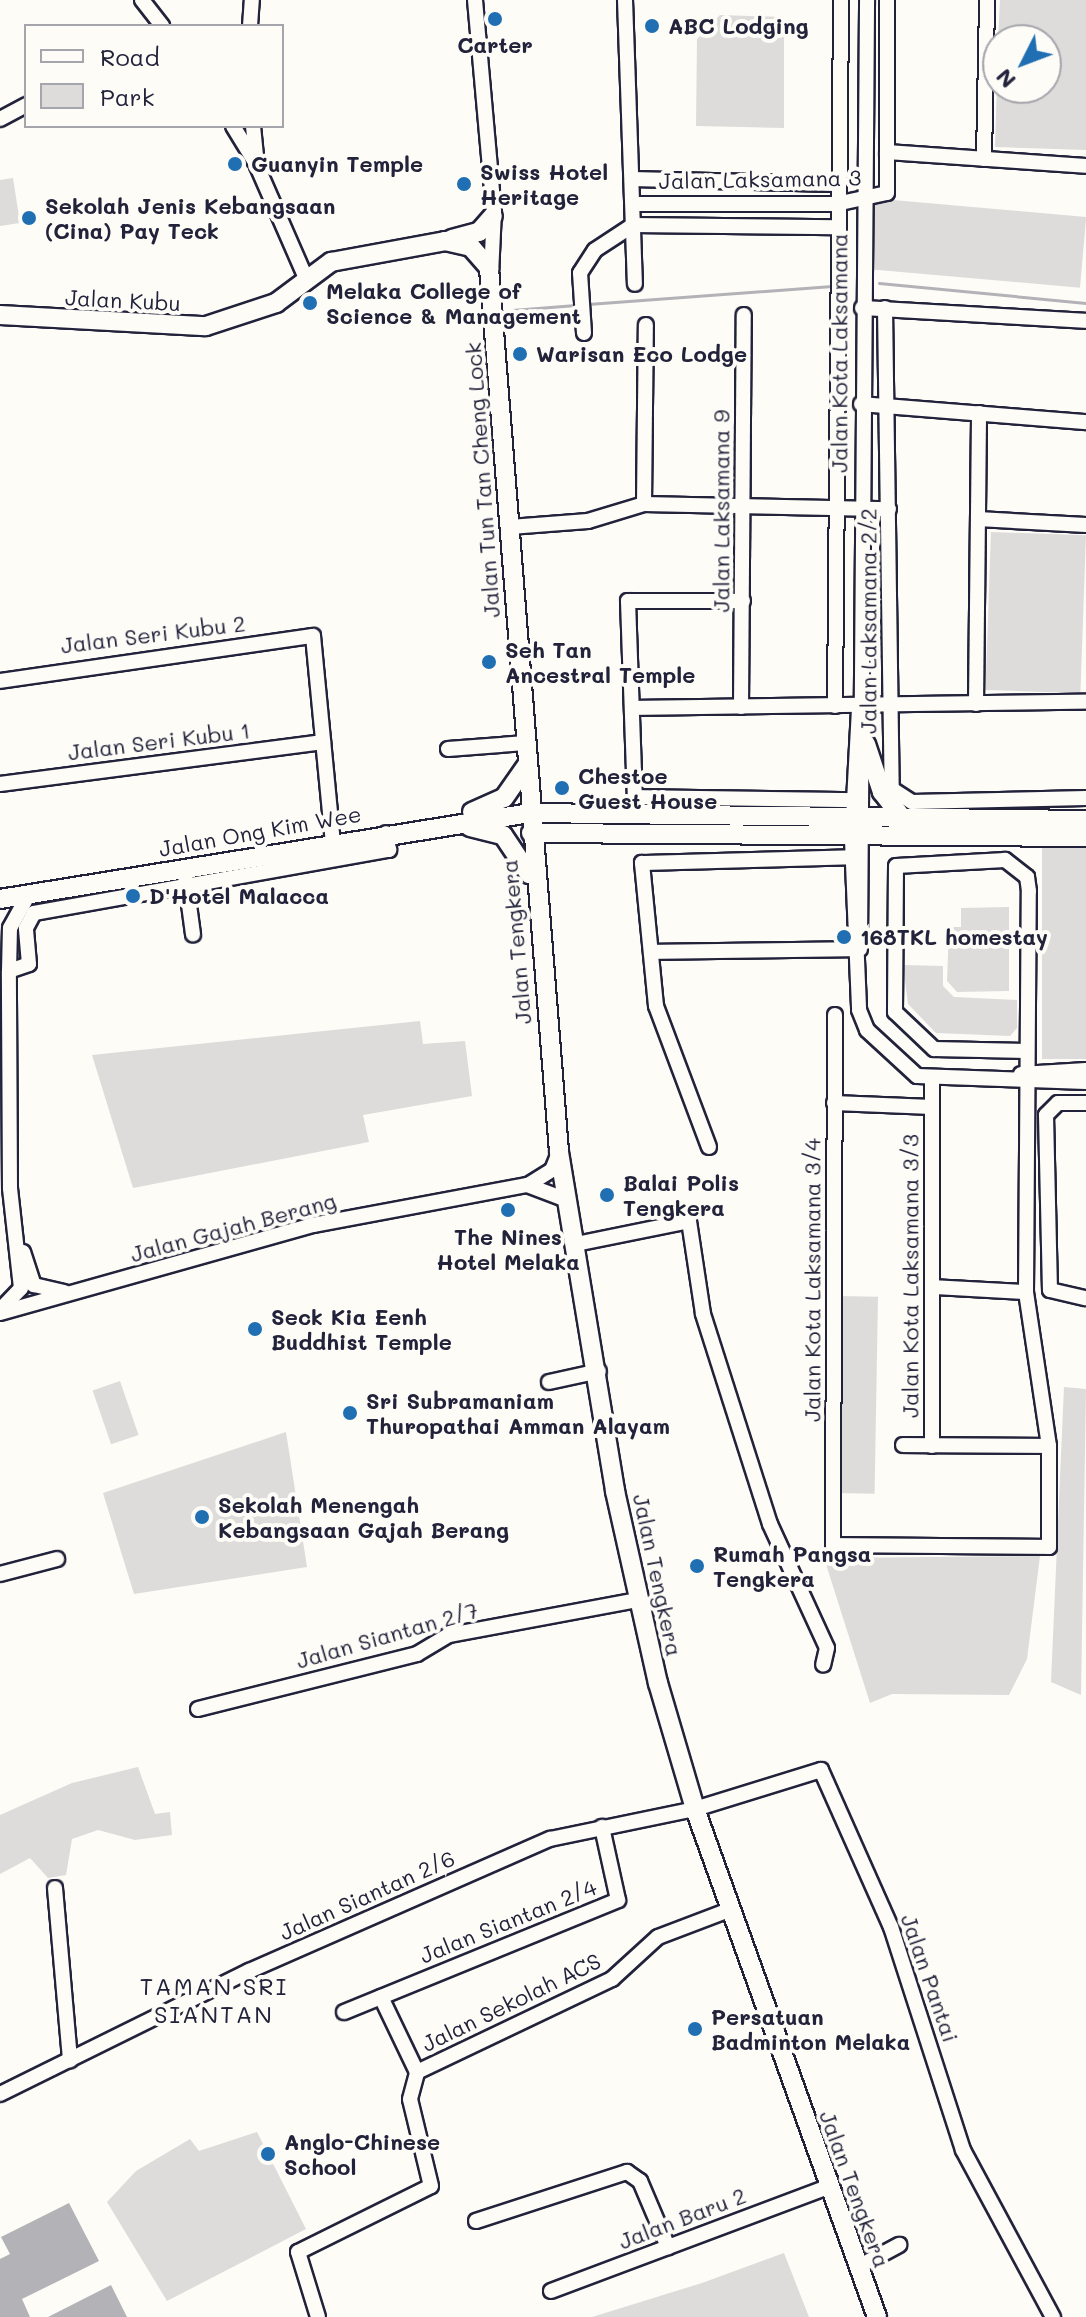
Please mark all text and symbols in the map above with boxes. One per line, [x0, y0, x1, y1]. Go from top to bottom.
marker: Carter [486, 10, 504, 28]
place label: ABC Lodging [668, 13, 809, 39]
marker: ABC Lodging [643, 17, 661, 35]
legend [24, 24, 284, 128]
north arrow [982, 24, 1062, 104]
place label: Carter [457, 32, 533, 58]
text: Road [100, 41, 160, 72]
text: N [989, 63, 1022, 95]
text: Park [100, 81, 154, 112]
place label: Guanyin Temple [251, 151, 423, 177]
marker: Guanyin Temple [226, 155, 244, 173]
place label: Swiss Hotel Heritage [480, 158, 608, 210]
street label: Jalan Laksamana 3 [658, 164, 862, 194]
marker: Swiss Hotel Heritage [455, 175, 473, 193]
place label: Sekolah Jenis Kebangsaan (Cina) Pay Teck [45, 192, 335, 244]
marker: Sekolah Jenis Kebangsaan (Cina) Pay Teck [20, 209, 38, 227]
street label: Jalan Kota Laksamana [826, 233, 852, 473]
place label: Melaka College of Science & Management [326, 277, 581, 328]
street label: Jalan Kubu [65, 284, 181, 316]
marker: Melaka College of Science & Management [301, 294, 319, 312]
street label: Jalan Tun Tan Cheng Lock [459, 341, 505, 619]
place label: Warisan Eco Lodge [536, 341, 747, 367]
marker: Warisan Eco Lodge [511, 345, 529, 363]
street label: Jalan Laksamana 9 [708, 410, 734, 612]
street label: Jalan Laksamana 2/2 [855, 508, 881, 734]
street label: Jalan Seri Kubu 2 [59, 610, 247, 658]
place label: Seh Tan Ancestral Temple [505, 636, 695, 688]
marker: Seh Tan Ancestral Temple [480, 653, 498, 671]
street label: Jalan Seri Kubu 1 [66, 717, 252, 765]
place label: Chestoe Guest House [578, 762, 717, 814]
marker: Chestoe Guest House [553, 779, 571, 797]
street label: Jalan Ong Kim Wee [157, 800, 363, 862]
street label: Jalan Tengkera [496, 859, 536, 1025]
place label: D'Hotel Malacca [149, 883, 329, 909]
marker: D'Hotel Malacca [124, 887, 142, 905]
place label: 168TKL homestay [860, 924, 1048, 950]
marker: 168TKL homestay [835, 928, 853, 946]
street label: Jalan Kota Laksamana 3/3 [897, 1134, 923, 1418]
street label: Jalan Kota Laksamana 3/4 [799, 1138, 825, 1422]
place label: Balai Polis Tengkera [623, 1169, 739, 1220]
marker: Balai Polis Tengkera [598, 1186, 616, 1204]
street label: Jalan Gajah Berang [127, 1187, 339, 1267]
marker: The Nines Hotel Melaka [499, 1201, 517, 1219]
place label: The Nines Hotel Melaka [436, 1223, 580, 1274]
place label: Seck Kia Eenh Buddhist Temple [271, 1303, 452, 1354]
marker: Seck Kia Eenh Buddhist Temple [246, 1320, 264, 1338]
place label: Sri Subramaniam Thuropathai Amman Alayam [366, 1387, 670, 1438]
marker: Sri Subramaniam Thuropathai Amman Alayam [341, 1404, 359, 1422]
place label: Sekolah Menengah Kebangsaan Gajah Berang [218, 1491, 509, 1542]
street label: Jalan Tengkera [628, 1492, 688, 1658]
marker: Sekolah Menengah Kebangsaan Gajah Berang [193, 1508, 211, 1526]
place label: Rumah Pangsa Tengkera [713, 1540, 871, 1592]
marker: Rumah Pangsa Tengkera [688, 1557, 706, 1575]
street label: Jalan Siantan 2/7 [293, 1596, 481, 1674]
street label: Jalan Siantan 2/6 [275, 1845, 459, 1945]
street label: Jalan Siantan 2/4 [416, 1873, 600, 1969]
street label: Jalan Pantai [896, 1910, 964, 2046]
street label: Jalan Sekolah ACS [417, 1947, 605, 2057]
district label: TAMAN SRI SIANTAN [140, 1972, 288, 2028]
place label: Persatuan Badminton Melaka [711, 2003, 910, 2054]
marker: Persatuan Badminton Melaka [686, 2020, 704, 2038]
street label: Jalan Tengkera [814, 2107, 896, 2271]
place label: Anglo-Chinese School [284, 2128, 440, 2180]
marker: Anglo-Chinese School [259, 2145, 277, 2163]
street label: Jalan Baru 2 [615, 2182, 749, 2254]

